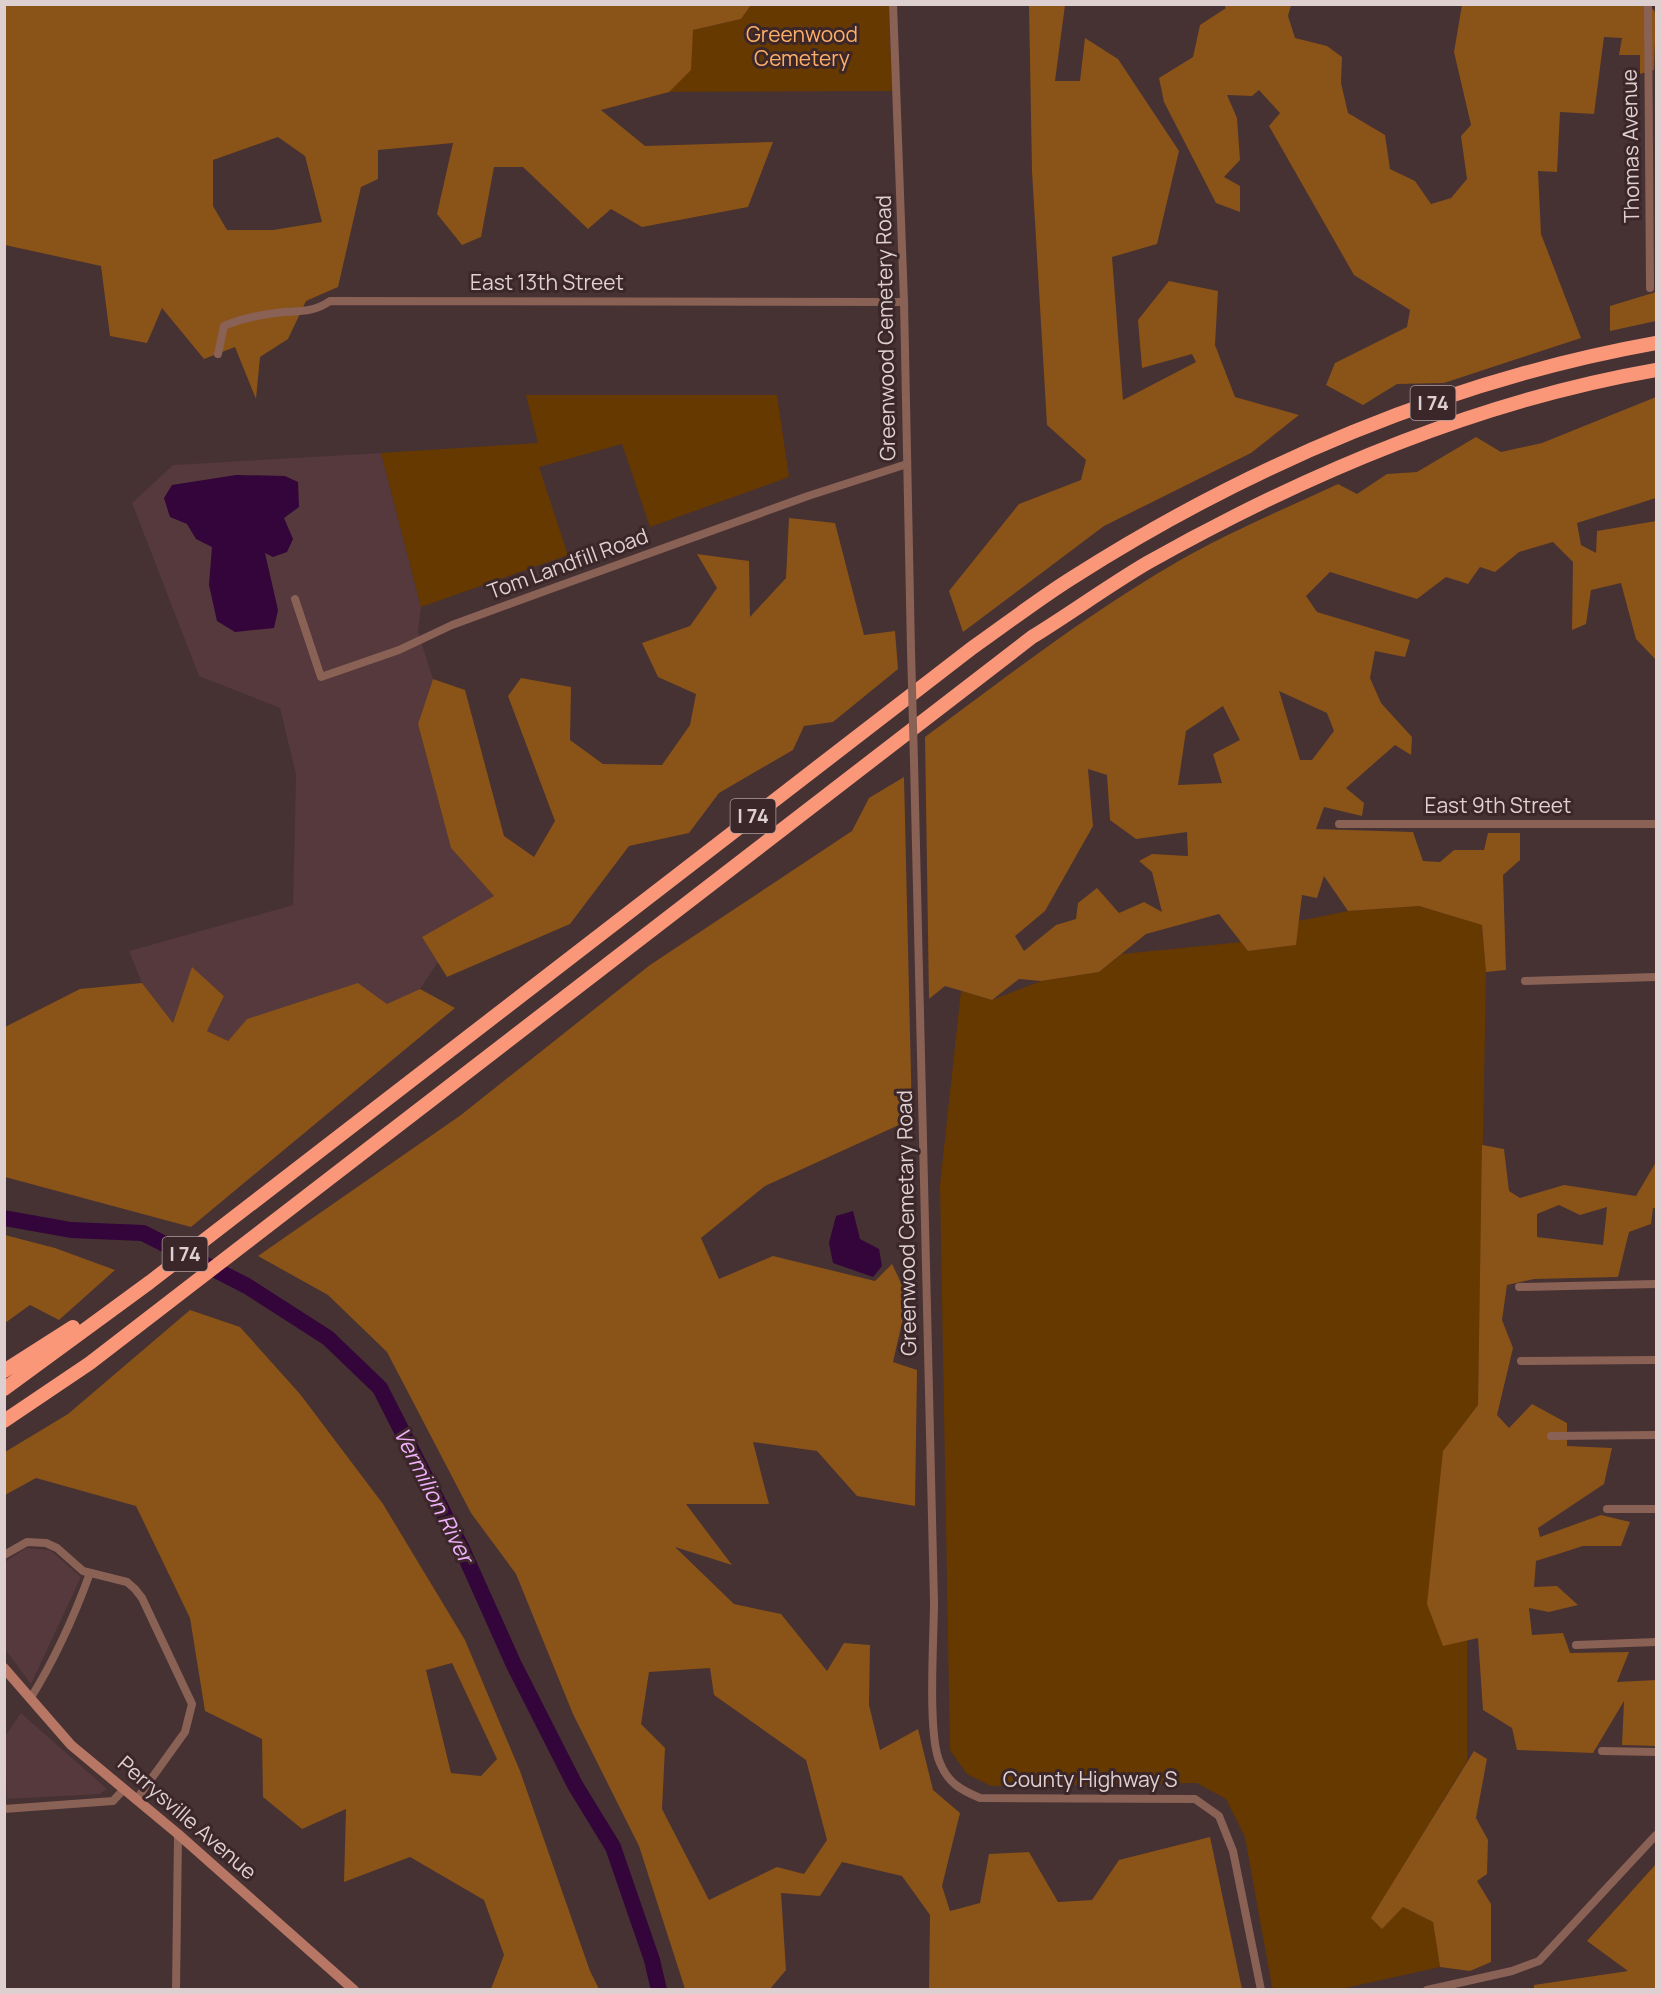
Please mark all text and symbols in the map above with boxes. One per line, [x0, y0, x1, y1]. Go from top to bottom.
park label: Greenwood Cemetery [746, 20, 858, 72]
street label: Thomas Avenue [1615, 69, 1645, 223]
street label: Greenwood Cemetery Road [869, 195, 901, 461]
street label: East 13th Street [470, 268, 624, 296]
road number: I 74 [1410, 386, 1456, 420]
street label: Tom Landfill Road [483, 521, 652, 605]
street label: East 9th Street [1424, 791, 1572, 819]
road number: I 74 [730, 799, 776, 833]
street label: Greenwood Cemetary Road [890, 1090, 922, 1356]
road number: I 74 [162, 1237, 207, 1271]
water label: Vermilion River [387, 1422, 482, 1570]
street label: Perrysville Avenue [112, 1749, 263, 1885]
street label: County Highway S [1003, 1765, 1177, 1793]

